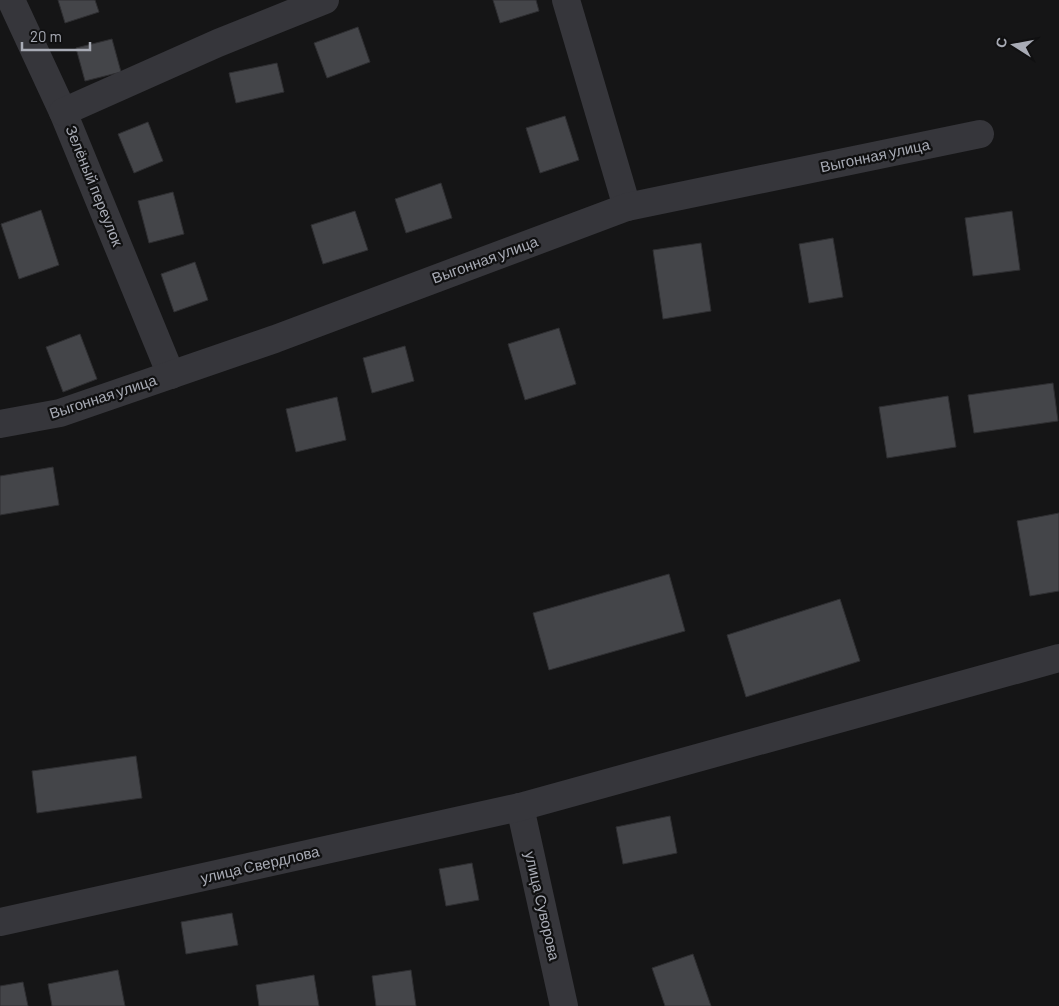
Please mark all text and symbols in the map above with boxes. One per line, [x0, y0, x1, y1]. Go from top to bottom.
scale bar [22, 20, 90, 52]
north arrow [989, 20, 1039, 70]
text: 20 m [30, 27, 62, 45]
text: С [991, 36, 1010, 49]
street label: Зелёный переулок [63, 123, 127, 249]
street label: Выгонная улица [818, 134, 932, 175]
street label: Выгонная улица [429, 231, 541, 287]
street label: Выгонная улица [47, 370, 159, 422]
street label: улица Свердлова [199, 841, 322, 886]
street label: улица Суворова [522, 849, 564, 963]

